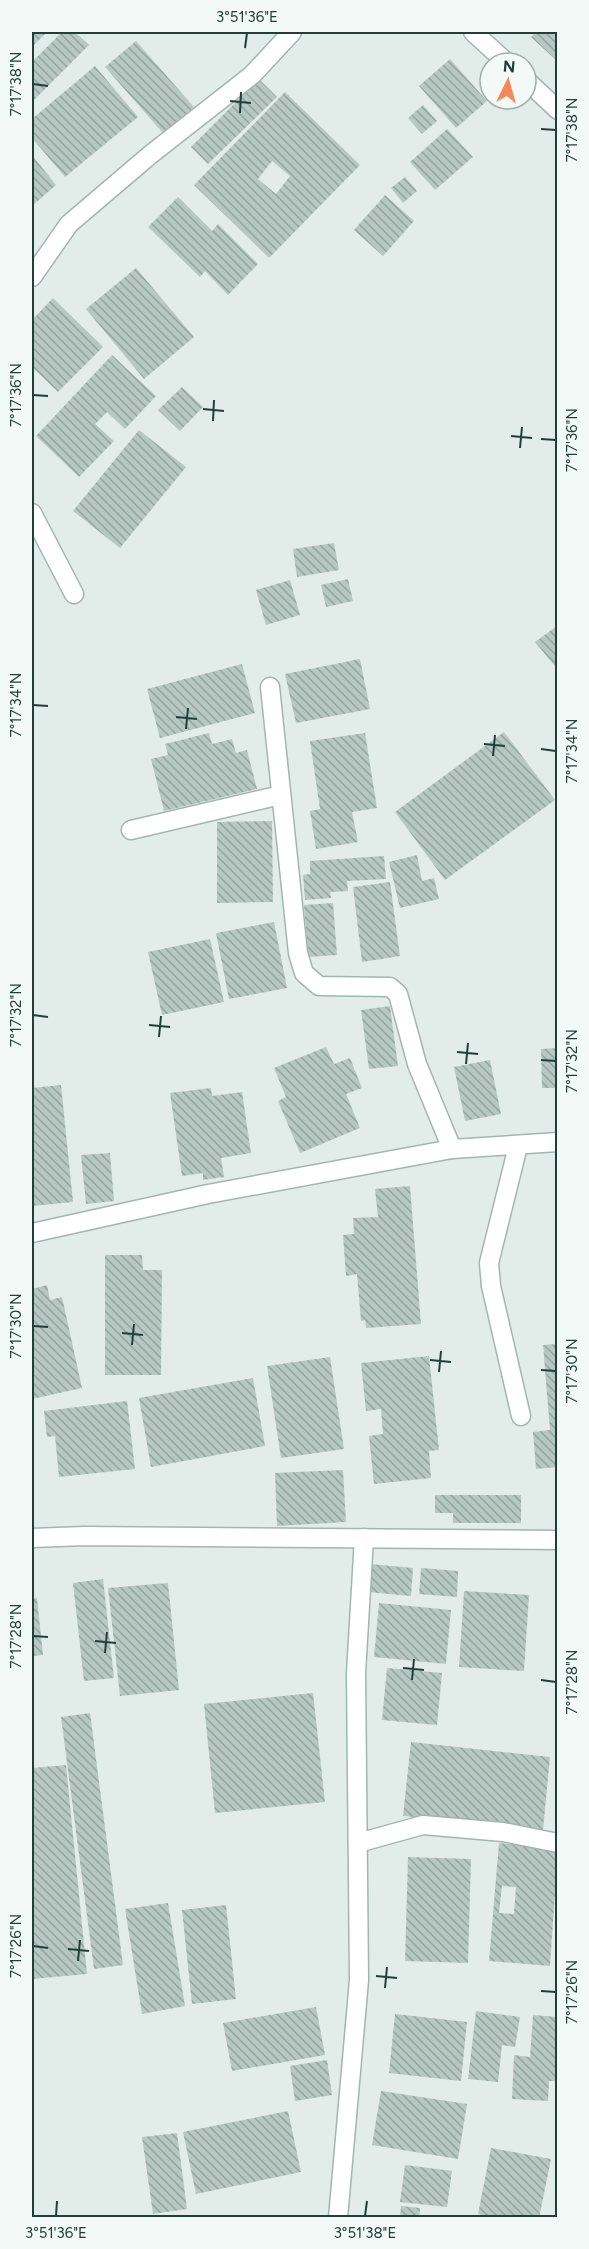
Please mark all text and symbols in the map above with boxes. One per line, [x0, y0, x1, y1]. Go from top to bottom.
text: 3°51'36"E [216, 8, 278, 26]
north arrow [478, 51, 538, 111]
text: 7°17'38"N [7, 52, 25, 116]
text: N [502, 57, 516, 77]
text: 7°17'38"N [563, 98, 581, 162]
text: 7°17'36"N [7, 363, 25, 427]
text: 7°17'36"N [563, 408, 581, 472]
text: 7°17'34"N [7, 673, 25, 737]
text: 7°17'34"N [563, 719, 581, 783]
text: 7°17'32"N [7, 983, 25, 1047]
text: 7°17'32"N [563, 1029, 581, 1093]
text: 7°17'30"N [7, 1293, 25, 1359]
text: 7°17'30"N [563, 1338, 581, 1404]
text: 7°17'28"N [7, 1604, 25, 1668]
text: 7°17'28"N [563, 1650, 581, 1714]
text: 7°17'26"N [7, 1914, 25, 1978]
text: 7°17'26"N [563, 1960, 581, 2024]
text: 3°51'36"E [25, 2224, 87, 2242]
text: 3°51'38"E [334, 2224, 396, 2242]

